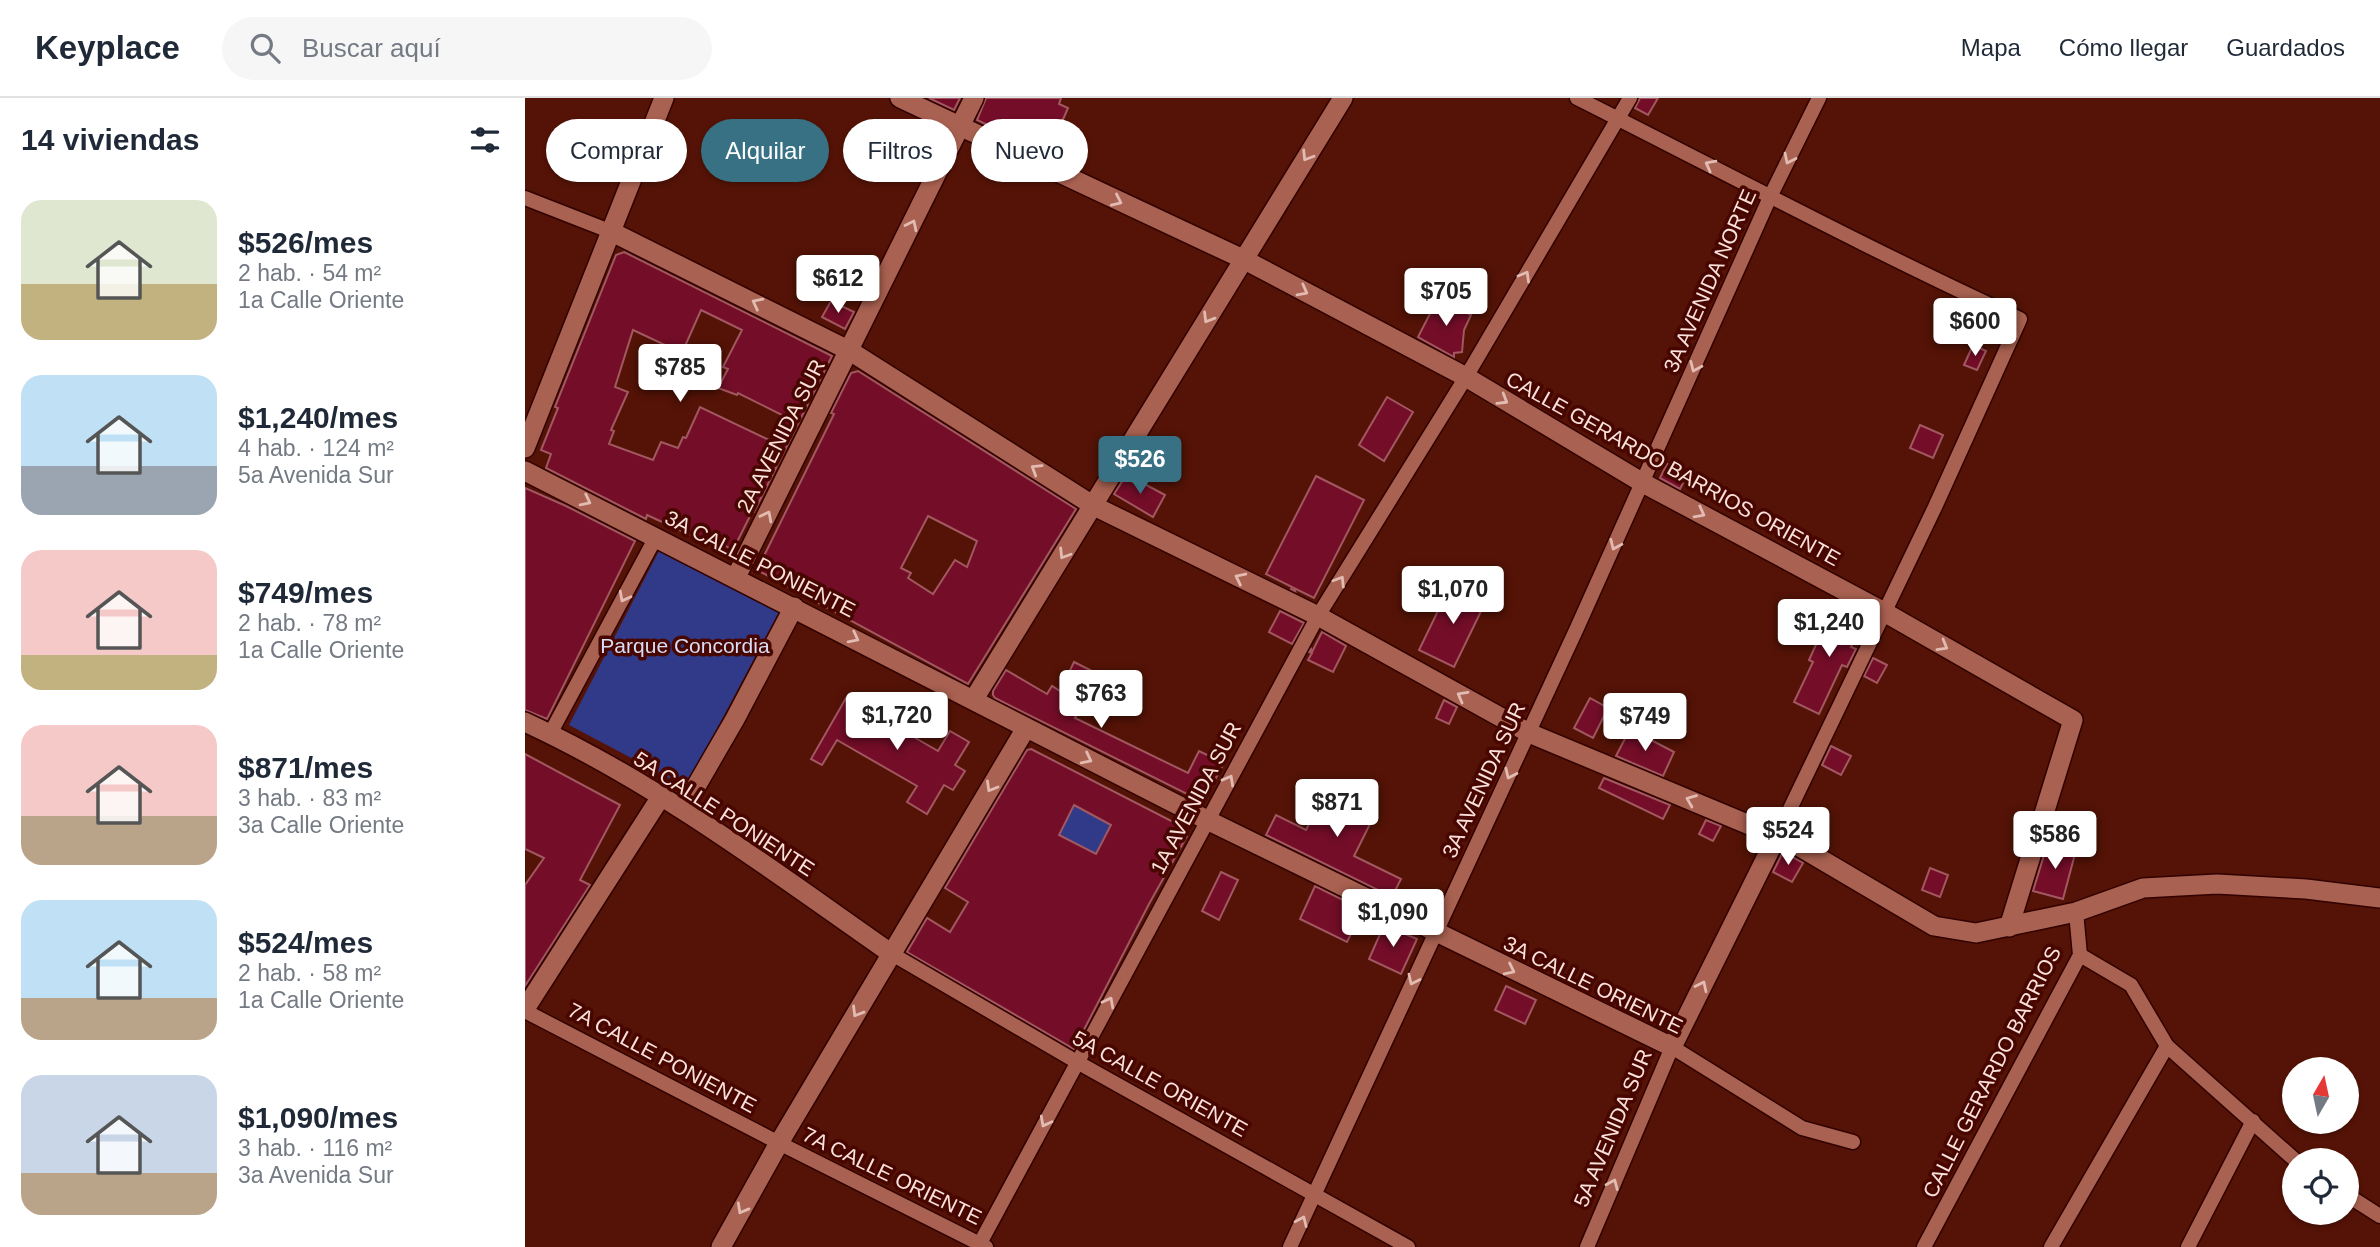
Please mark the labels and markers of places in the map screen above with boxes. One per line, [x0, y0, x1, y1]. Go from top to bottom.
pin: $612 [797, 256, 879, 315]
pin: $705 [1405, 268, 1487, 328]
pin: $600 [1934, 299, 2016, 358]
pin: $785 [639, 344, 721, 404]
pin: $526 [1099, 436, 1181, 496]
pin: $1,070 [1396, 566, 1510, 626]
pin: $1,240 [1772, 600, 1886, 659]
pin: $763 [1060, 670, 1142, 730]
pin: $1,720 [840, 692, 954, 752]
pin: $749 [1604, 694, 1686, 753]
pin: $871 [1296, 780, 1378, 839]
pin: $524 [1747, 808, 1829, 867]
pin: $586 [2014, 812, 2096, 871]
pin: $1,090 [1336, 890, 1450, 949]

